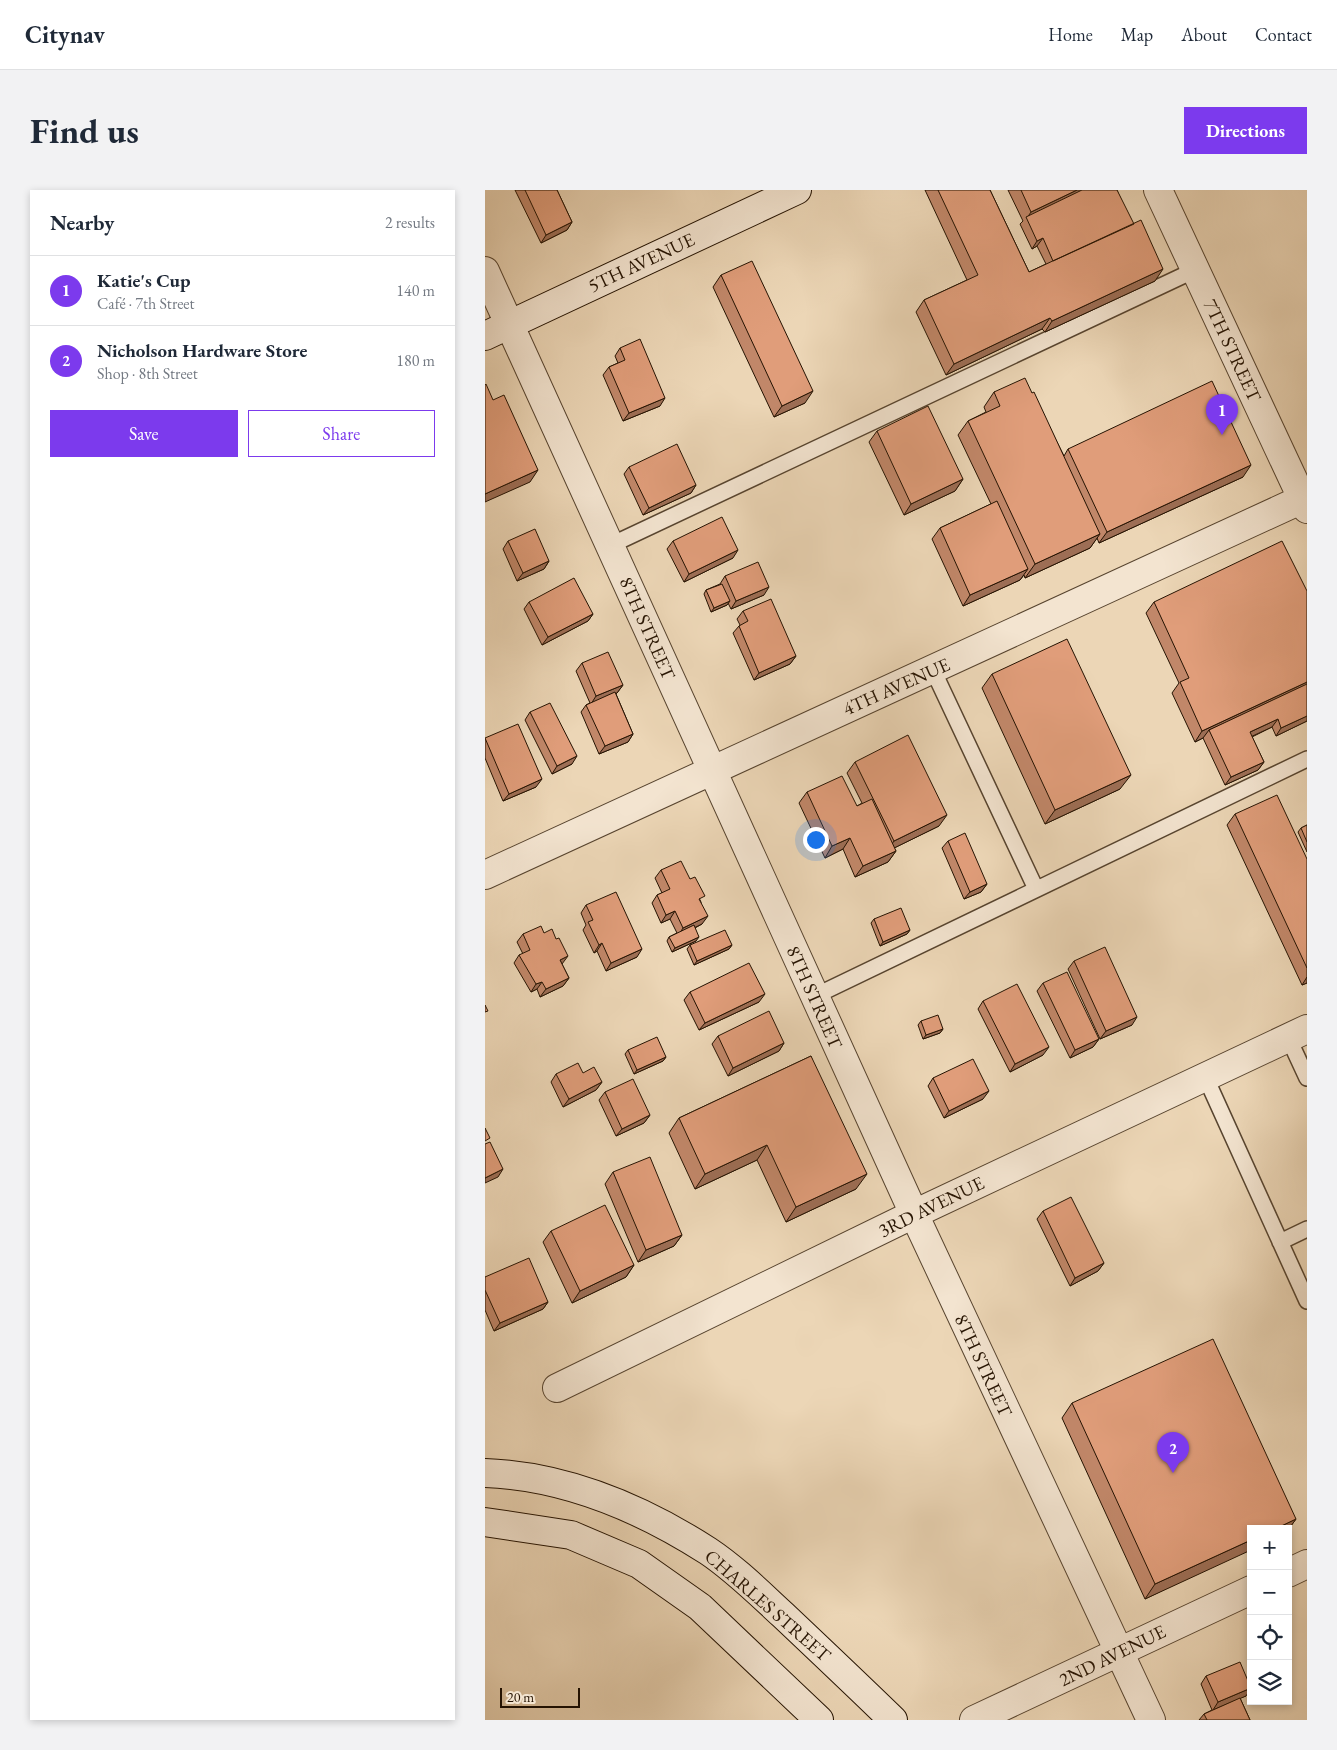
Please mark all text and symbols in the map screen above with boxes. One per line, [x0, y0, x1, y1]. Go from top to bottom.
text: Citynav [25, 19, 105, 50]
text: Home [1048, 23, 1093, 46]
text: Map [1121, 23, 1153, 46]
text: About [1181, 23, 1227, 46]
text: Contact [1255, 23, 1312, 46]
button: Directions [1184, 107, 1307, 154]
text: Find us [30, 108, 139, 153]
text: Nearby [50, 209, 114, 236]
text: 2 results [385, 212, 435, 233]
street label: 5TH AVENUE [584, 227, 699, 298]
text: Katie's Cup [97, 268, 191, 293]
text: 1 [62, 280, 70, 301]
text: 140 m [396, 280, 435, 301]
text: Café · 7th Street [97, 293, 195, 314]
street label: 7TH STREET [1198, 295, 1267, 406]
text: Nicholson Hardware Store [97, 338, 307, 363]
text: 2 [62, 350, 70, 371]
text: 180 m [396, 350, 435, 371]
text: Shop · 8th Street [97, 363, 198, 384]
pin: 1 [1206, 394, 1238, 435]
button: Save [50, 410, 238, 457]
button: Share [248, 410, 435, 457]
street label: 8TH STREET [614, 573, 682, 684]
street label: 4TH AVENUE [839, 652, 954, 721]
your location [803, 827, 829, 853]
street label: 8TH STREET [781, 942, 849, 1053]
street label: 3RD AVENUE [874, 1170, 988, 1243]
street label: 8TH STREET [949, 1310, 1018, 1421]
pin: 2 [1157, 1432, 1189, 1473]
map controls [1247, 1525, 1292, 1705]
button: + [1247, 1525, 1292, 1570]
street label: CHARLES STREET [699, 1544, 836, 1667]
button: − [1247, 1570, 1292, 1615]
button: locate [1247, 1615, 1292, 1660]
street label: 2ND AVENUE [1055, 1619, 1170, 1692]
button: layers [1247, 1660, 1292, 1705]
scale bar [500, 1685, 580, 1708]
text: 20 m [507, 1688, 534, 1706]

